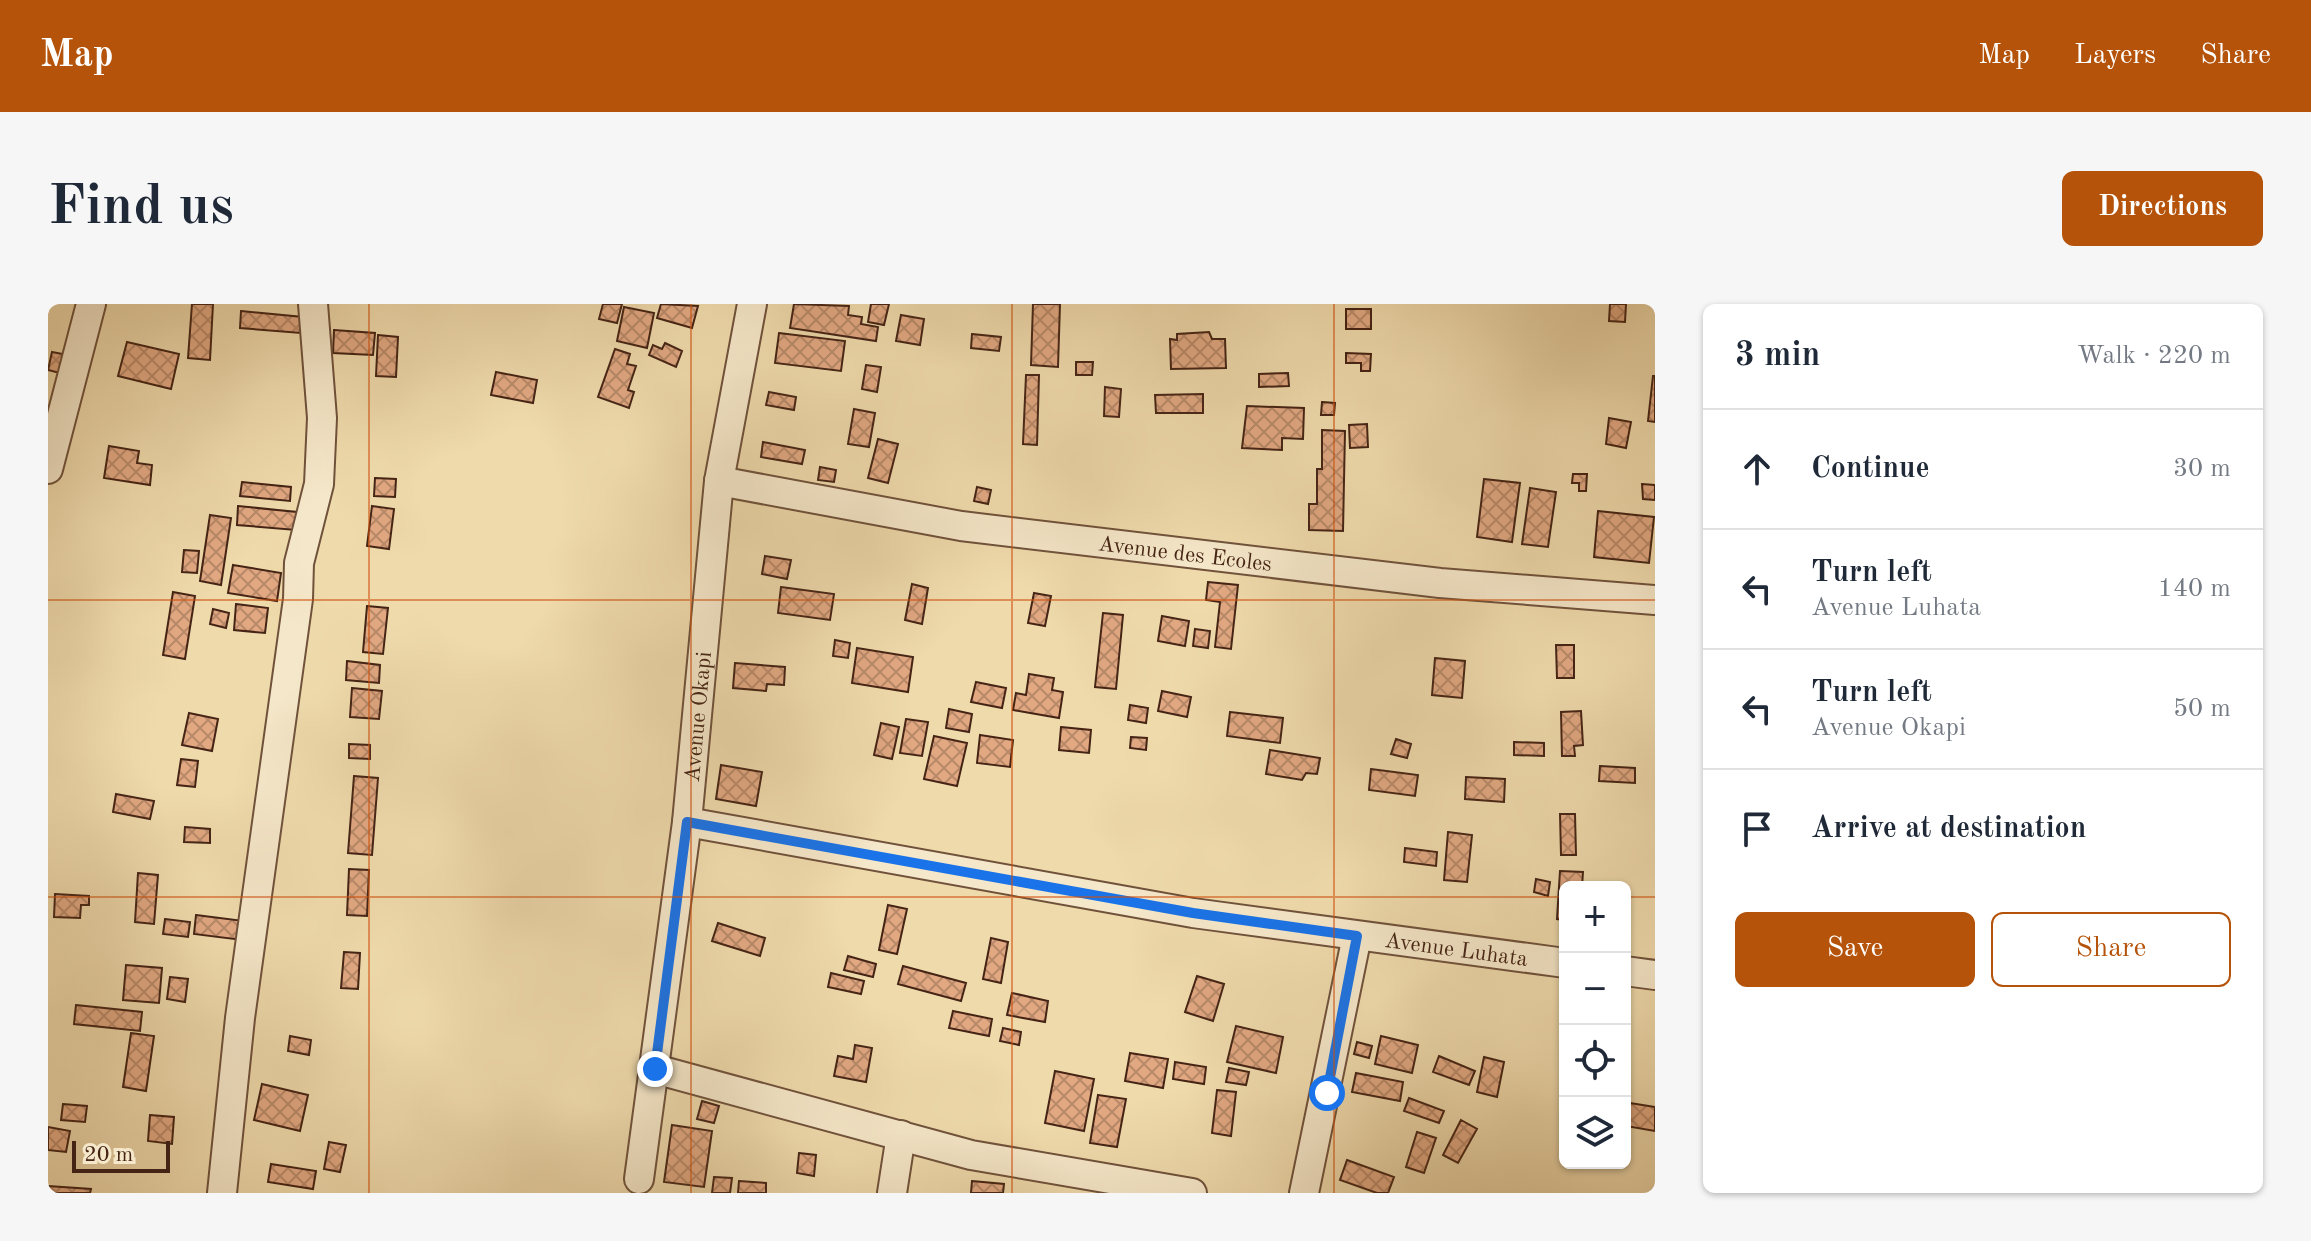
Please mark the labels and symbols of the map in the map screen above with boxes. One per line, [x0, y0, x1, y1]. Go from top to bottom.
street label: Avenue des Ecoles [1097, 533, 1273, 576]
street label: Avenue Okapi [682, 650, 716, 783]
street label: Avenue Luhata [1383, 930, 1529, 971]
route end [637, 1051, 673, 1087]
route start [1309, 1075, 1345, 1111]
scale bar [72, 1137, 170, 1173]

